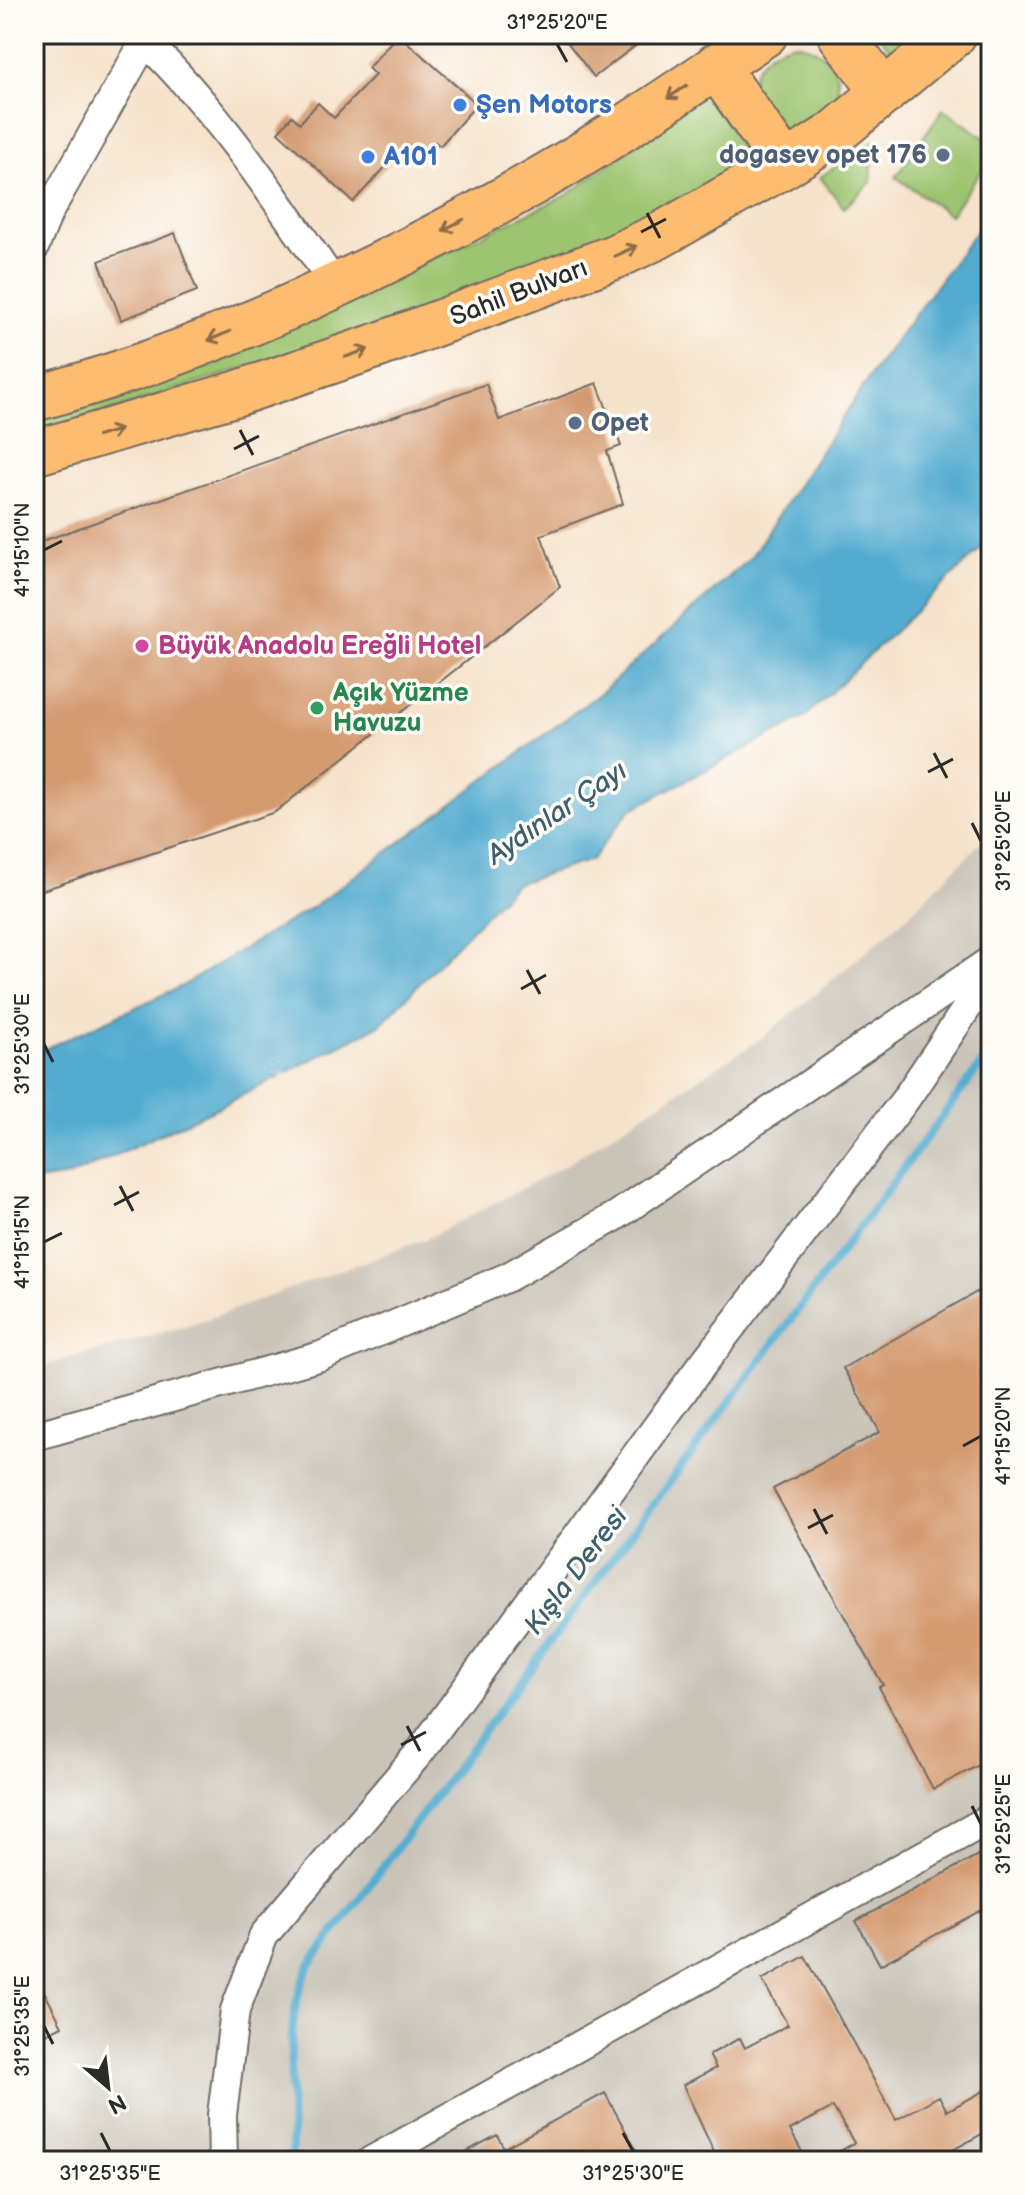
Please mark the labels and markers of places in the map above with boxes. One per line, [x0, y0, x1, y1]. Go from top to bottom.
place label: Şen Motors [476, 90, 612, 121]
marker: Şen Motors [451, 96, 469, 114]
place label: dogasev opet 176 [719, 140, 927, 171]
place label: A101 [383, 142, 438, 173]
marker: dogasev opet 176 [934, 146, 952, 164]
marker: A101 [359, 148, 377, 166]
place label: Opet [591, 408, 649, 439]
marker: Opet [566, 414, 584, 432]
place label: Büyük Anadolu Ereğli Hotel [158, 631, 481, 662]
marker: Büyük Anadolu Ereğli Hotel [133, 637, 151, 655]
place label: Açık Yüzme Havuzu [332, 678, 469, 739]
marker: Açık Yüzme Havuzu [308, 699, 326, 717]

